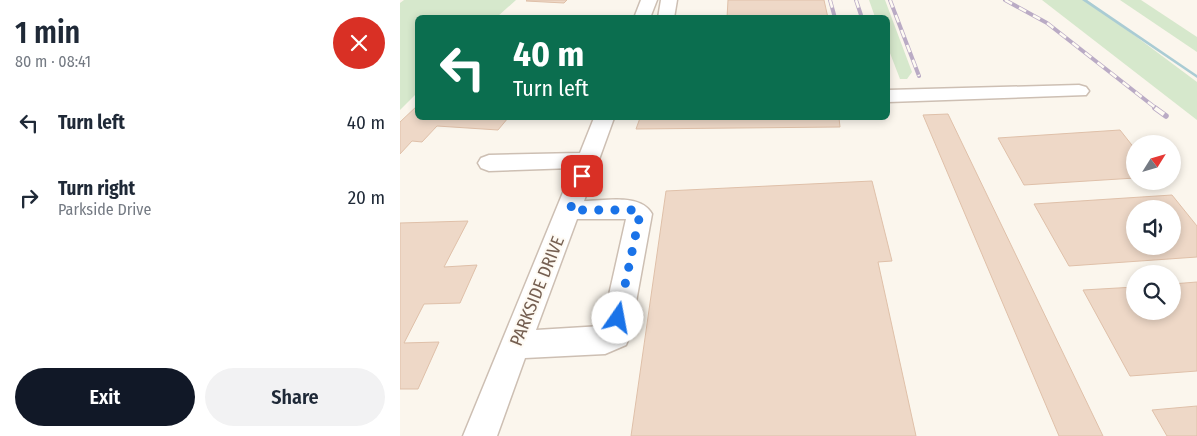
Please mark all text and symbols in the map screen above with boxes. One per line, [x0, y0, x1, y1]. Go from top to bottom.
text: 1 min [15, 15, 80, 51]
button: close [333, 17, 385, 69]
text: 40 m [513, 33, 584, 75]
icon: left [430, 35, 495, 100]
text: 80 m · 08:41 [15, 52, 91, 71]
text: Turn left [513, 75, 589, 102]
icon: left [15, 109, 43, 137]
text: Turn left [58, 111, 125, 134]
text: 40 m [347, 111, 385, 134]
north arrow [1126, 135, 1181, 190]
map controls [1126, 135, 1181, 320]
pin [561, 155, 603, 197]
icon: arrive [568, 162, 596, 190]
text: Turn right [58, 177, 135, 200]
icon: right [15, 184, 43, 212]
text: 20 m [348, 186, 385, 209]
text: Parkside Drive [58, 200, 151, 219]
button: sound [1126, 200, 1181, 255]
street label: PARKSIDE DRIVE [505, 233, 569, 349]
button: search [1126, 265, 1181, 320]
position arrow [591, 291, 643, 343]
button: Exit [15, 368, 195, 426]
button: Share [205, 368, 385, 426]

